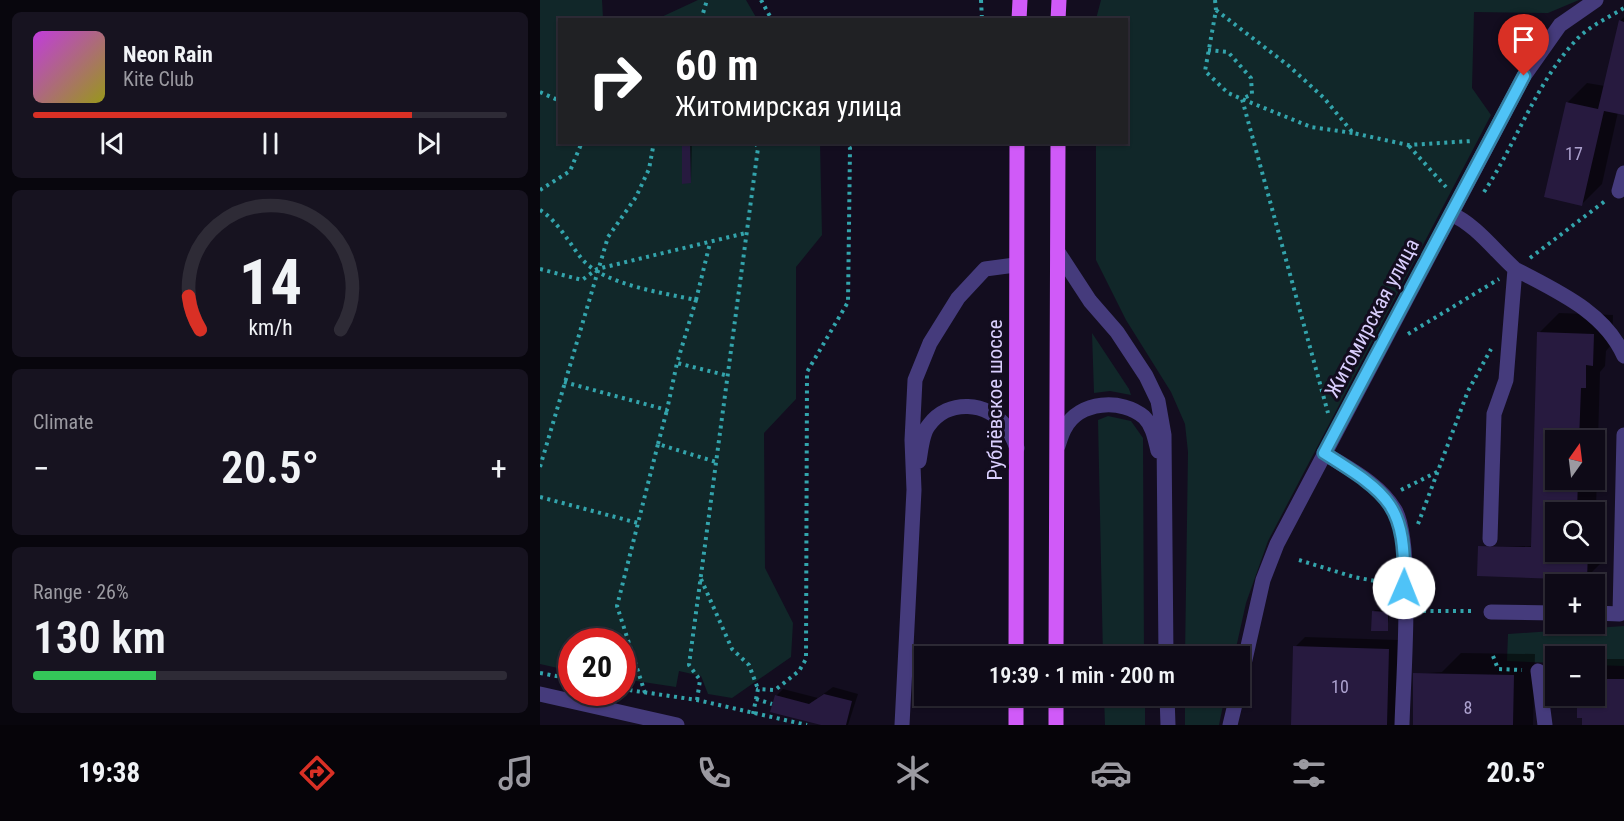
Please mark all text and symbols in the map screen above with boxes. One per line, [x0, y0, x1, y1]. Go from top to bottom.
pin [1498, 14, 1549, 76]
icon: arrive [1507, 23, 1540, 56]
text: 60 m [675, 41, 758, 90]
text: Neon Rain [123, 42, 213, 67]
icon: right [576, 42, 654, 120]
text: Kite Club [123, 67, 194, 91]
text: Житомирская улица [675, 91, 902, 123]
icon: previous [96, 127, 129, 160]
icon: pause [254, 127, 287, 160]
icon: next [412, 127, 445, 160]
house number: 17 [1565, 143, 1583, 164]
street label: Житомирская улица [1320, 234, 1424, 402]
text: 14 [238, 247, 302, 320]
text: km/h [248, 316, 292, 341]
street label: Рублёвское шоссе [983, 319, 1007, 481]
text: Climate [33, 410, 93, 434]
north arrow [1545, 430, 1605, 490]
map controls [1545, 430, 1605, 706]
text: 20.5° [221, 441, 319, 494]
text: − [33, 449, 50, 488]
text: + [491, 449, 507, 488]
button: search [1545, 502, 1605, 562]
position arrow [1372, 556, 1436, 620]
button: + [1545, 574, 1605, 634]
text: Range · 26% [33, 580, 129, 604]
text: 130 km [33, 611, 166, 664]
speed limit sign: 20 [558, 628, 636, 706]
button: − [1545, 646, 1605, 706]
text: 19:39 · 1 min · 200 m [989, 663, 1175, 688]
house number: 10 [1331, 676, 1349, 697]
house number: 8 [1464, 697, 1472, 718]
icon: directions [296, 752, 338, 794]
icon: music [495, 752, 537, 794]
icon: phone [693, 752, 735, 794]
icon: climate [892, 752, 934, 794]
icon: car [1090, 752, 1132, 794]
icon: filters [1288, 752, 1330, 794]
text: 19:38 [78, 757, 140, 789]
text: 20.5° [1487, 757, 1546, 789]

